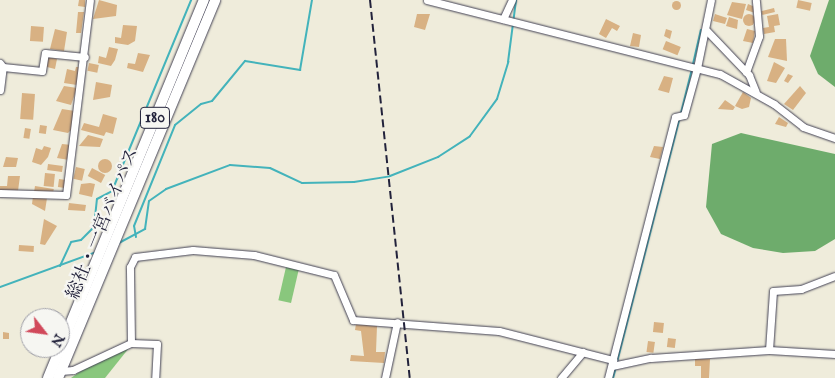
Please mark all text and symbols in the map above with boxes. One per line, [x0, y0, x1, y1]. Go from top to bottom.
road number: 180 [139, 105, 171, 132]
street label: 総社・一宮バイパス [64, 145, 144, 303]
north arrow [20, 308, 70, 358]
text: N [46, 330, 68, 350]

